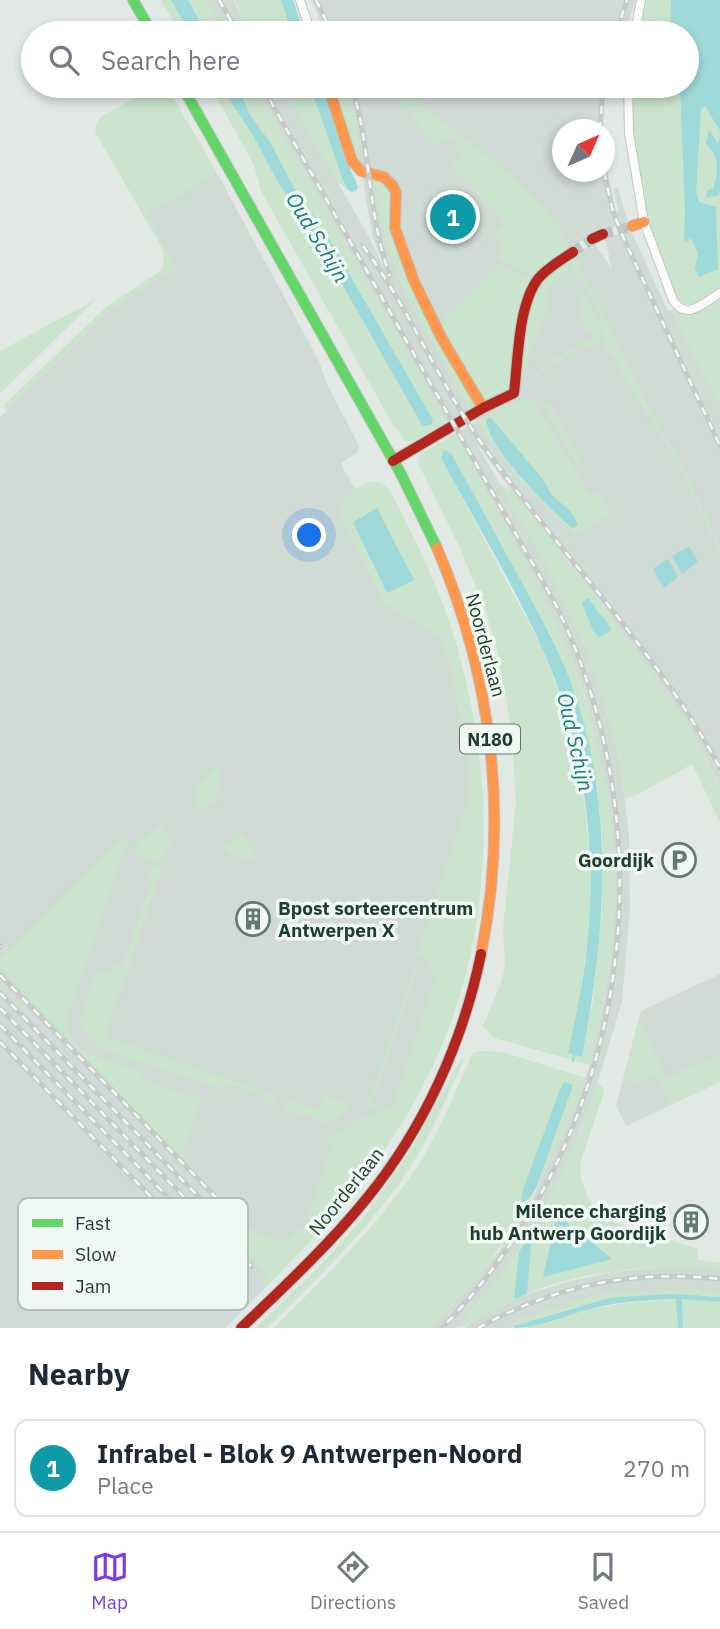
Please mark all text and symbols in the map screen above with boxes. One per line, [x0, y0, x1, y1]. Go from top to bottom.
search box [21, 21, 699, 98]
icon: search [45, 41, 83, 79]
text: Search here [101, 43, 240, 77]
north arrow [552, 119, 615, 182]
water label: Oud Schijn [280, 187, 356, 287]
pin: 1 [430, 191, 476, 243]
your location [292, 518, 326, 552]
street label: Noorderlaan [461, 591, 511, 699]
water label: Oud Schijn [551, 690, 601, 794]
road number: N180 [460, 724, 520, 754]
parking icon: Goordijk [660, 841, 698, 879]
place label: Goordijk [578, 848, 654, 872]
place label: Bpost sorteercentrum Antwerpen X [278, 896, 473, 942]
building icon: Bpost sorteercentrum Antwerpen X [234, 900, 272, 938]
street label: Noorderlaan [303, 1142, 389, 1240]
legend [18, 1198, 248, 1310]
place label: Milence charging hub Antwerp Goordijk [469, 1199, 667, 1245]
building icon: Milence charging hub Antwerp Goordijk [672, 1203, 710, 1241]
text: Fast [75, 1211, 111, 1235]
text: Slow [75, 1242, 116, 1266]
text: Jam [75, 1274, 111, 1298]
text: Nearby [28, 1354, 130, 1393]
text: Infrabel - Blok 9 Antwerpen-Noord [97, 1436, 523, 1470]
text: 1 [46, 1453, 60, 1483]
text: 270 m [623, 1453, 690, 1483]
text: Place [97, 1470, 154, 1500]
tab: Map [91, 1548, 129, 1614]
tab: Directions [310, 1548, 396, 1614]
tab: Saved [578, 1548, 629, 1614]

